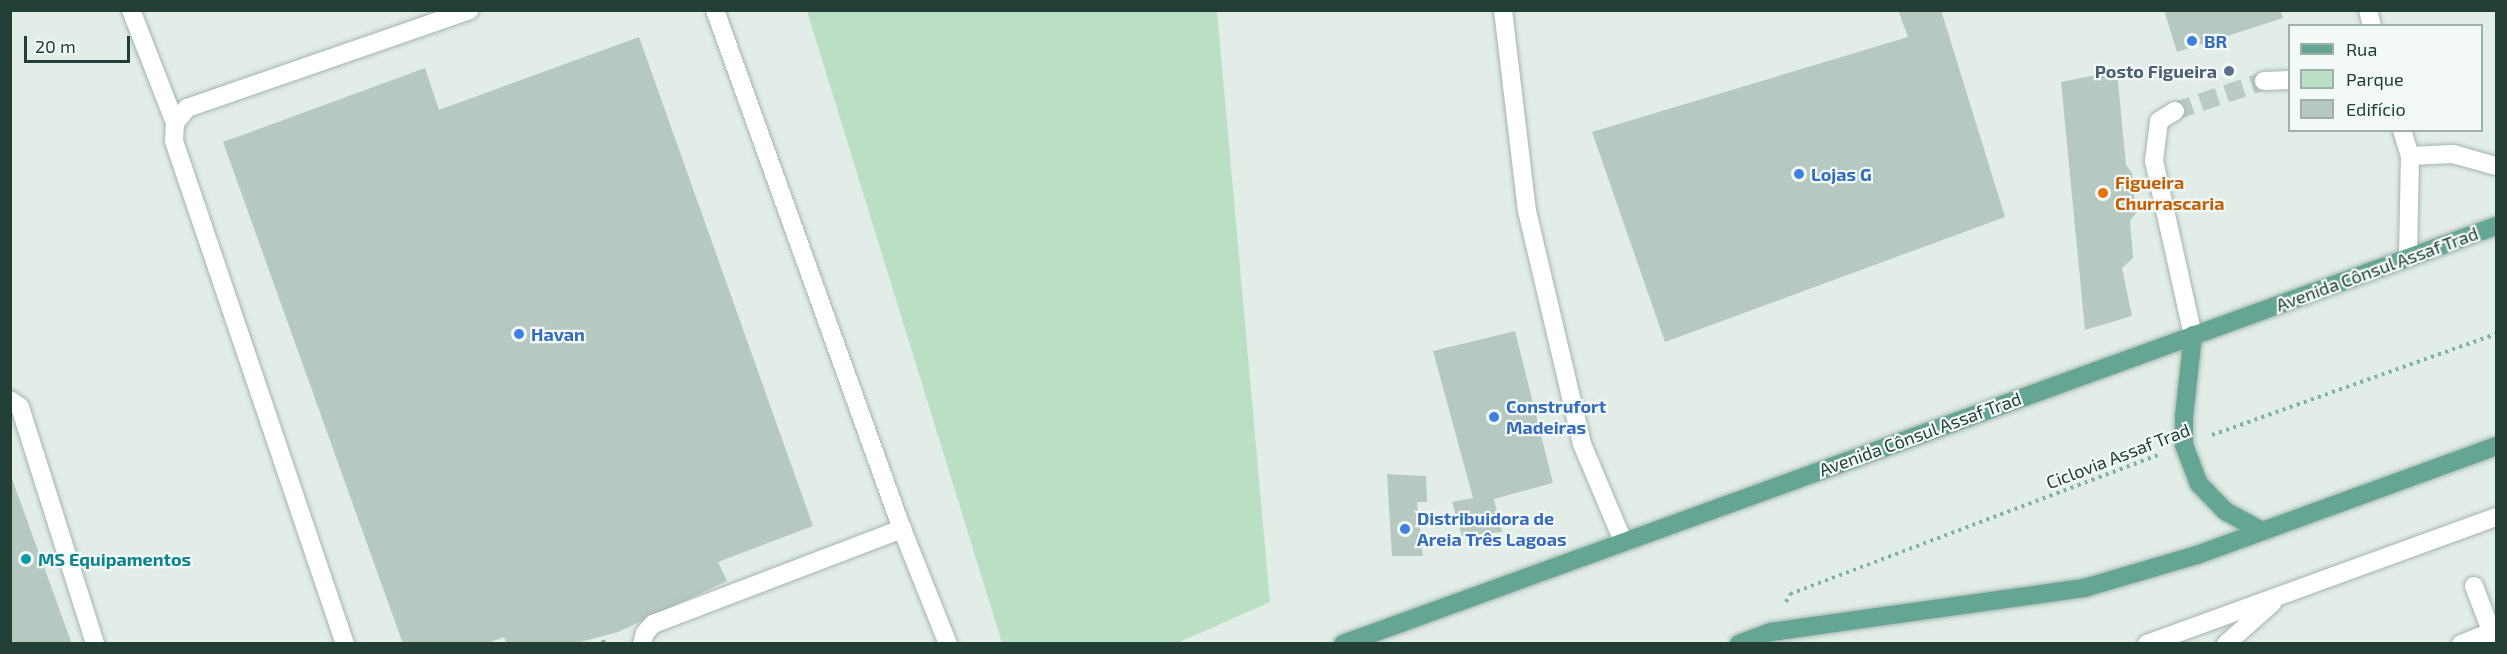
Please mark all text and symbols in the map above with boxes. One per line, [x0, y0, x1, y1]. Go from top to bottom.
scale bar [27, 24, 134, 62]
legend [2288, 24, 2483, 132]
place label: BR [2204, 30, 2227, 52]
marker: BR [2185, 34, 2199, 48]
text: 20 m [35, 35, 76, 57]
text: Rua [2346, 38, 2377, 60]
place label: Posto Figueira [2095, 60, 2217, 82]
marker: Posto Figueira [2222, 64, 2236, 78]
text: Parque [2346, 68, 2404, 90]
text: Edifício [2346, 98, 2406, 120]
place label: Lojas G [1811, 163, 1872, 185]
marker: Lojas G [1792, 167, 1806, 181]
place label: Figueira Churrascaria [2115, 172, 2225, 214]
marker: Figueira Churrascaria [2096, 186, 2110, 200]
street label: Avenida Cônsul Assaf Trad [2272, 222, 2482, 316]
place label: Havan [531, 323, 585, 345]
marker: Havan [512, 327, 526, 341]
street label: Avenida Cônsul Assaf Trad [1815, 387, 2025, 481]
place label: Construfort Madeiras [1506, 396, 1606, 438]
marker: Construfort Madeiras [1487, 410, 1501, 424]
street label: Ciclovia Assaf Trad [2043, 418, 2193, 494]
place label: Distribuidora de Areia Três Lagoas [1417, 508, 1567, 550]
marker: Distribuidora de Areia Três Lagoas [1398, 522, 1412, 536]
place label: MS Equipamentos [38, 548, 191, 570]
marker: MS Equipamentos [19, 552, 33, 566]

